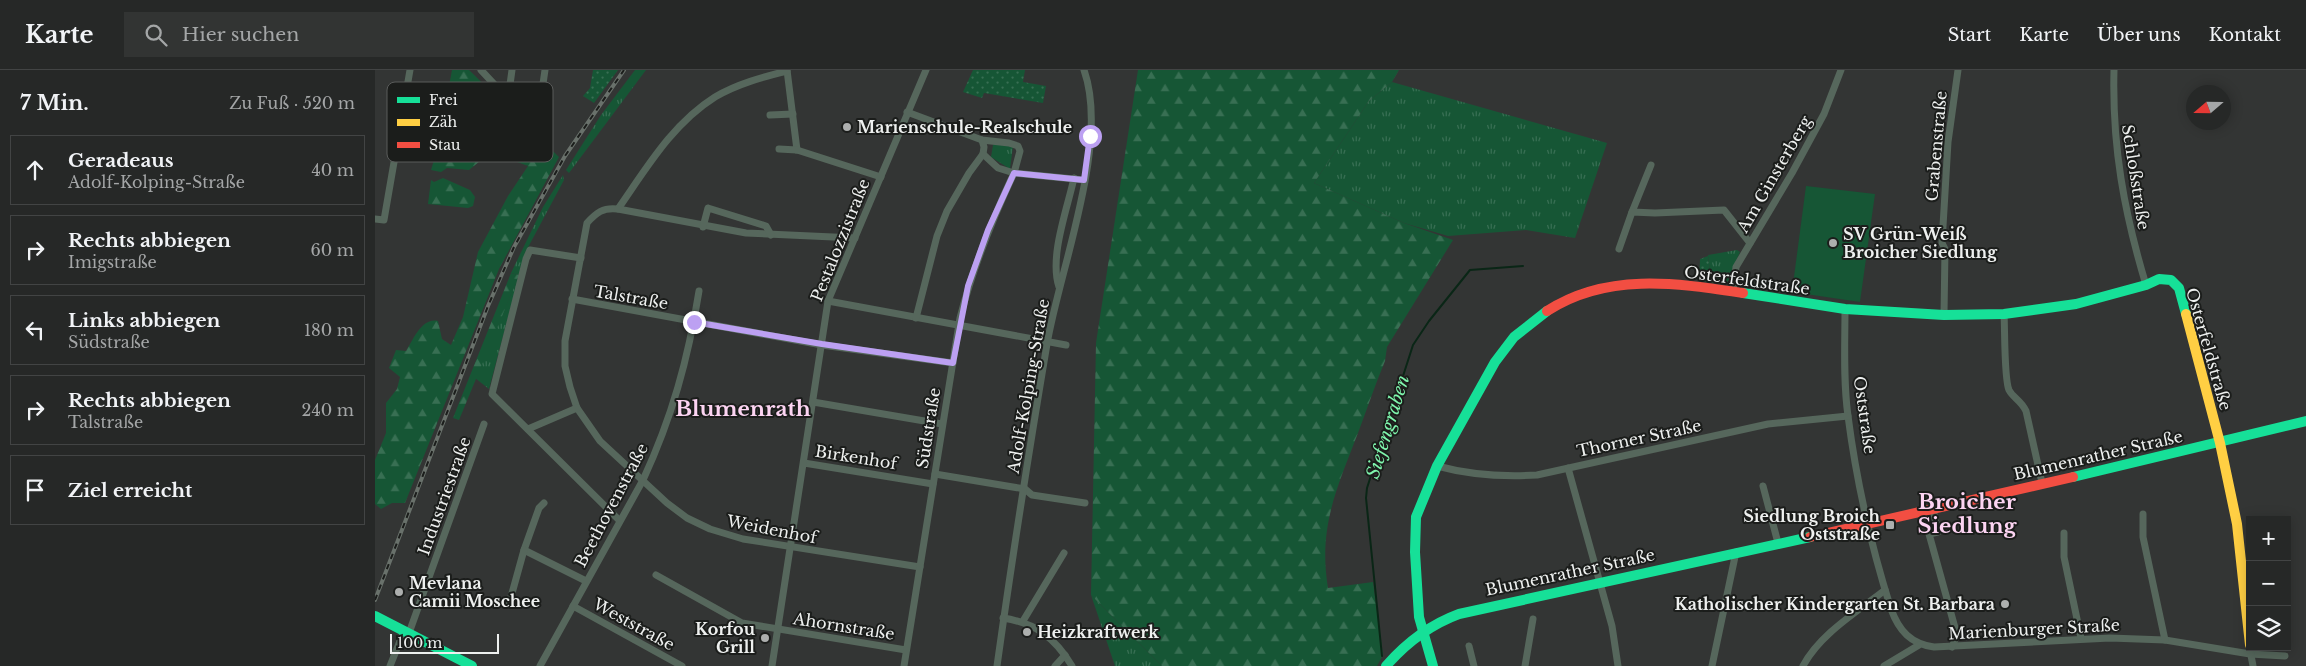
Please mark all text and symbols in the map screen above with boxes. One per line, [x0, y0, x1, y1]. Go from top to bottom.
search box [124, 12, 474, 57]
text: Karte [25, 20, 94, 49]
icon: search [142, 21, 170, 49]
text: Hier suchen [182, 23, 299, 46]
text: Start [1948, 24, 1991, 46]
text: Karte [2019, 24, 2069, 46]
text: Über uns [2097, 24, 2181, 46]
text: Kontakt [2209, 24, 2281, 46]
legend [387, 82, 553, 162]
north arrow [2186, 85, 2231, 130]
text: 7 Min. [20, 90, 89, 116]
street label: Grabenstraße [1921, 90, 1951, 202]
text: Frei [429, 91, 458, 109]
text: Zu Fuß · 520 m [229, 93, 355, 113]
street label: Am Ginsterberg [1732, 112, 1816, 237]
text: Zäh [429, 113, 458, 131]
place label: Marienschule-Realschule [857, 117, 1072, 137]
marker: Marienschule-Realschule [841, 121, 853, 133]
street label: Schloßstraße [2118, 123, 2154, 231]
route start [1079, 125, 1102, 148]
text: Stau [429, 136, 461, 154]
text: Geradeaus [68, 149, 174, 172]
icon: ahead [21, 156, 49, 184]
text: 40 m [311, 160, 354, 180]
text: Adolf-Kolping-Straße [68, 172, 245, 192]
street label: Pestalozzistraße [806, 176, 874, 304]
place label: SV Grün-Weiß Broicher Siedlung [1843, 224, 1998, 262]
text: Rechts abbiegen [68, 229, 231, 252]
icon: right [21, 236, 49, 264]
marker: SV Grün-Weiß Broicher Siedlung [1827, 237, 1839, 249]
text: 60 m [311, 240, 354, 260]
text: Imigstraße [68, 252, 157, 272]
street label: Osterfeldstraße [1683, 261, 1811, 299]
street label: Talstraße [592, 281, 670, 313]
street label: Osterfeldstraße [2182, 285, 2236, 413]
street label: Adolf-Kolping-Straße [1003, 297, 1053, 476]
text: Links abbiegen [68, 309, 220, 332]
route end [683, 311, 706, 334]
icon: left [21, 316, 49, 344]
text: 180 m [304, 320, 354, 340]
text: Südstraße [68, 332, 150, 352]
water label: Siefengraben [1362, 372, 1414, 482]
street label: Oststraße [1850, 375, 1880, 455]
street label: Südstraße [912, 386, 944, 470]
text: Rechts abbiegen [68, 389, 231, 412]
icon: right [21, 396, 49, 424]
district label: Blumenrath [675, 396, 811, 422]
text: 240 m [302, 400, 354, 420]
text: Talstraße [68, 412, 143, 432]
street label: Thorner Straße [1575, 415, 1703, 461]
street label: Blumenrather Straße [2011, 426, 2185, 484]
street label: Industriestraße [413, 434, 475, 558]
street label: Beethovenstraße [570, 440, 652, 570]
street label: Birkenhof [814, 441, 901, 474]
icon: arrive [21, 476, 49, 504]
text: Ziel erreicht [68, 479, 192, 502]
district label: Broicher Siedlung [1918, 489, 2018, 539]
place label: Siedlung Broich Oststraße [1743, 506, 1881, 544]
street label: Weidenhof [724, 510, 821, 548]
map controls [2246, 516, 2291, 651]
button: + [2246, 516, 2291, 561]
marker: Siedlung Broich Oststraße [1884, 519, 1896, 531]
street label: Blumenrather Straße [1483, 544, 1657, 600]
button: − [2246, 561, 2291, 606]
place label: Mevlana Camii Moschee [409, 573, 540, 611]
marker: Mevlana Camii Moschee [393, 586, 405, 598]
street label: Weststraße [589, 593, 678, 655]
place label: Katholischer Kindergarten St. Barbara [1675, 594, 1995, 614]
marker: Katholischer Kindergarten St. Barbara [1999, 598, 2011, 610]
button: layers [2246, 606, 2291, 651]
street label: Ahornstraße [791, 608, 896, 644]
street label: Marienburger Straße [1948, 615, 2120, 643]
place label: Korfou Grill [695, 619, 756, 657]
place label: Heizkraftwerk [1037, 622, 1159, 642]
marker: Heizkraftwerk [1021, 626, 1033, 638]
scale bar [390, 631, 499, 654]
marker: Korfou Grill [759, 632, 771, 644]
text: 100 m [397, 634, 442, 652]

